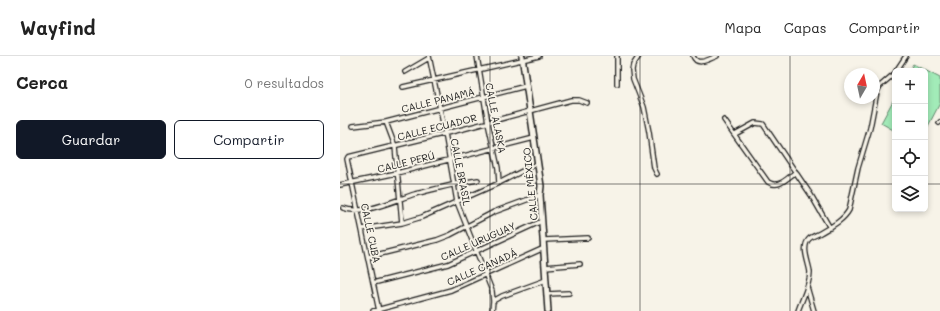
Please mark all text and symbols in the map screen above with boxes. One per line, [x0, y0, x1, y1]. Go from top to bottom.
text: Wayfind [20, 15, 96, 40]
text: Mapa [725, 18, 762, 37]
text: Capas [784, 18, 827, 37]
text: Compartir [849, 18, 920, 37]
north arrow [844, 68, 880, 104]
map controls [892, 68, 928, 212]
button: + [892, 68, 928, 104]
text: Cerca [16, 71, 68, 93]
text: 0 resultados [244, 74, 324, 91]
street label: CALLE ALASKA [482, 82, 510, 154]
street label: CALLE PANAMÁ [400, 84, 476, 116]
button: − [892, 104, 928, 140]
street label: CALLE ECUADOR [396, 110, 478, 144]
button: Guardar [16, 120, 166, 159]
button: Compartir [174, 120, 324, 159]
street label: CALLE BRASIL [448, 137, 475, 208]
button: locate [892, 140, 928, 176]
street label: CALLE MÉXICO [519, 147, 541, 221]
street label: CALLE PERÚ [376, 148, 436, 176]
button: layers [892, 176, 928, 212]
street label: CALLE CUBA [358, 202, 384, 264]
street label: CALLE URUGUAY [438, 218, 518, 264]
street label: CALLE CANADÁ [445, 245, 519, 289]

